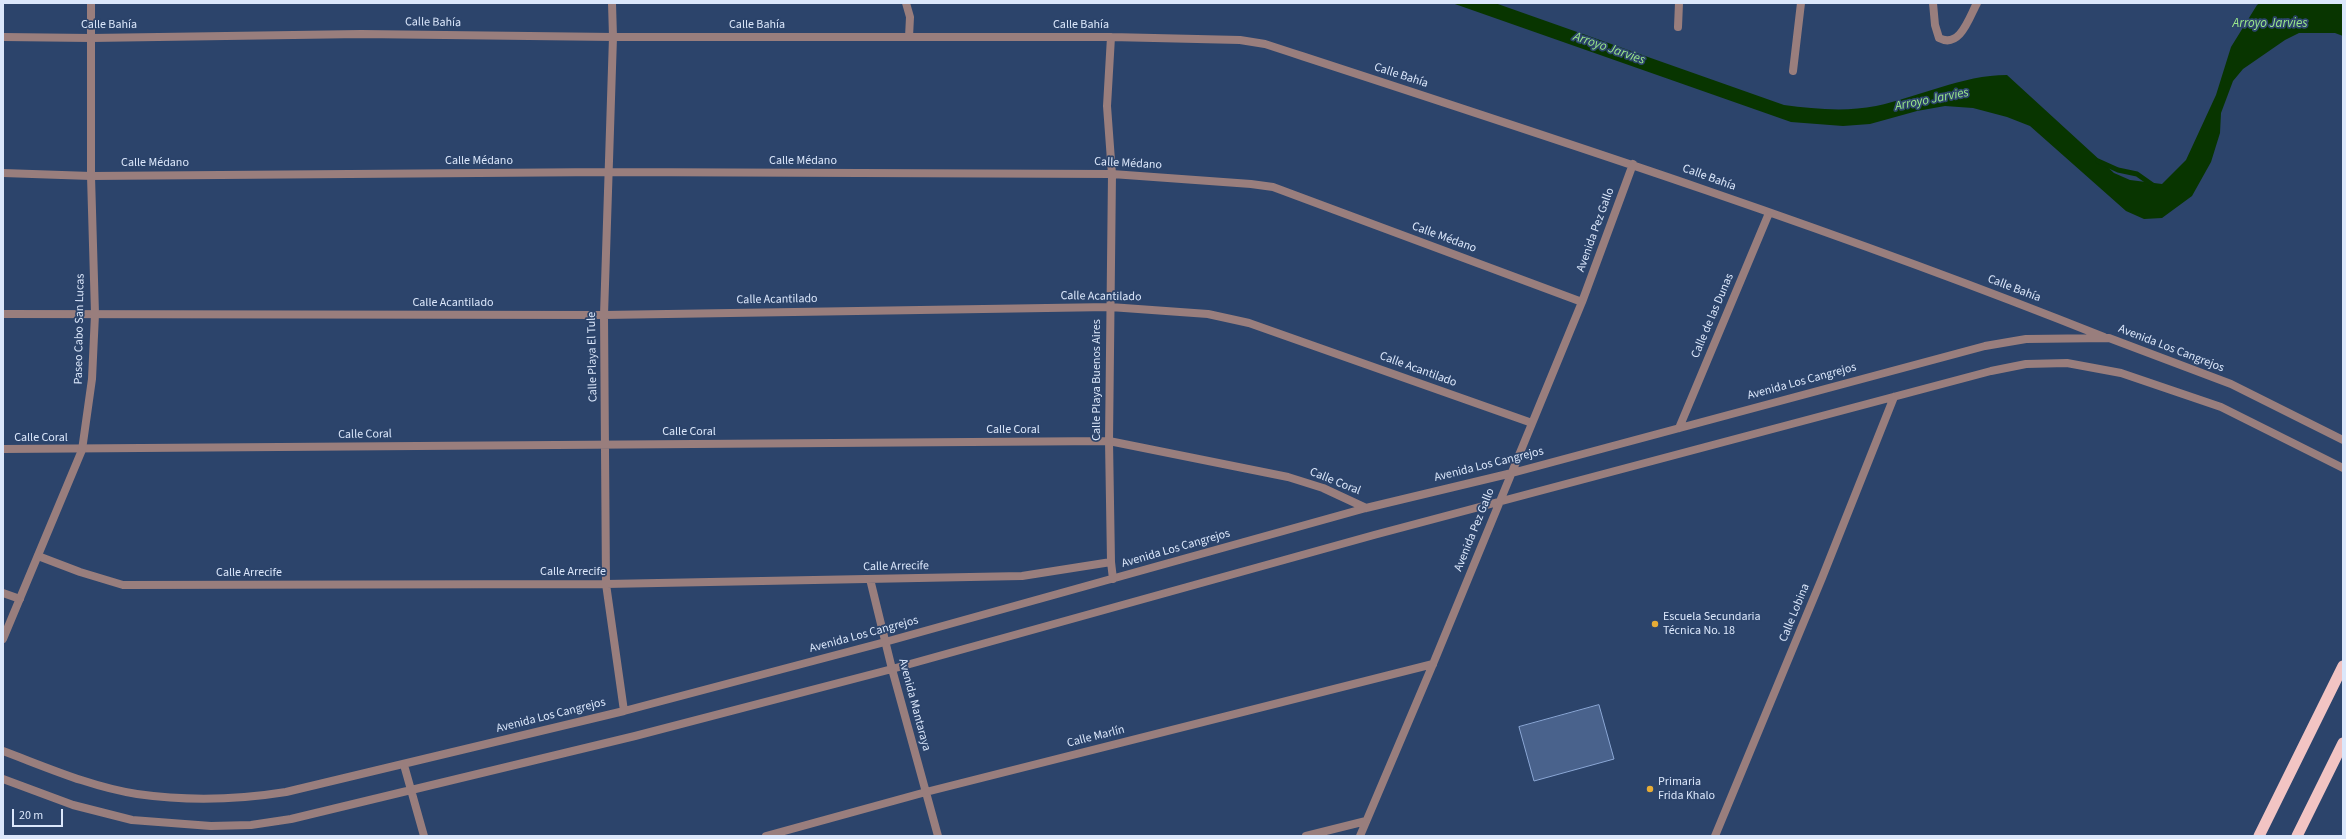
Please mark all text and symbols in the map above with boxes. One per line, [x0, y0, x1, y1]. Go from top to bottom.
street label: Calle Bahía [405, 15, 461, 31]
water label: Arroyo Jarvies [2233, 16, 2307, 32]
street label: Calle Bahía [81, 18, 137, 32]
street label: Calle Bahía [729, 18, 785, 32]
street label: Calle Bahía [1053, 18, 1109, 32]
water label: Arroyo Jarvies [1571, 29, 1647, 69]
street label: Calle Bahía [1372, 60, 1430, 92]
water label: Arroyo Jarvies [1894, 85, 1970, 115]
street label: Calle Médano [445, 154, 513, 168]
street label: Calle Médano [769, 154, 837, 168]
street label: Calle Médano [1094, 155, 1162, 173]
street label: Calle Médano [121, 156, 189, 170]
street label: Calle Bahía [1680, 162, 1738, 194]
street label: Avenida Pez Gallo [1574, 186, 1618, 274]
street label: Calle Médano [1410, 220, 1478, 256]
street label: Calle de las Dunas [1689, 272, 1737, 360]
street label: Calle Bahía [1985, 272, 2043, 306]
street label: Paseo Cabo San Lucas [72, 274, 88, 384]
street label: Calle Acantilado [1060, 289, 1142, 305]
street label: Calle Acantilado [736, 292, 818, 308]
street label: Calle Acantilado [412, 296, 494, 310]
street label: Calle Playa El Tule [585, 312, 601, 402]
street label: Calle Playa Buenos Aires [1090, 319, 1104, 441]
street label: Avenida Los Cangrejos [2116, 322, 2226, 376]
street label: Calle Acantilado [1377, 349, 1459, 391]
street label: Avenida Los Cangrejos [1746, 361, 1858, 403]
street label: Calle Coral [986, 423, 1040, 437]
street label: Calle Coral [662, 425, 716, 439]
street label: Calle Coral [338, 427, 392, 443]
street label: Calle Coral [14, 431, 68, 445]
street label: Avenida Los Cangrejos [1433, 444, 1545, 486]
street label: Calle Coral [1307, 465, 1363, 499]
street label: Avenida Pez Gallo [1452, 486, 1498, 574]
street label: Avenida Los Cangrejos [1120, 527, 1232, 571]
street label: Calle Arrecife [863, 559, 929, 575]
street label: Calle Arrecife [540, 565, 606, 579]
street label: Calle Arrecife [216, 566, 282, 580]
street label: Calle Lobina [1777, 582, 1813, 644]
place label: Escuela Secundaria Técnica No. 18 [1663, 610, 1761, 638]
street label: Avenida Los Cangrejos [808, 614, 920, 656]
marker: Escuela Secundaria Técnica No. 18 [1650, 619, 1660, 629]
street label: Avenida Mantaraya [895, 657, 933, 753]
street label: Avenida Los Cangrejos [495, 695, 607, 737]
street label: Calle Marlín [1066, 723, 1126, 751]
place label: Primaria Frida Khalo [1658, 775, 1715, 803]
marker: Primaria Frida Khalo [1645, 784, 1655, 794]
scale bar [14, 801, 65, 827]
text: 20 m [19, 807, 43, 824]

